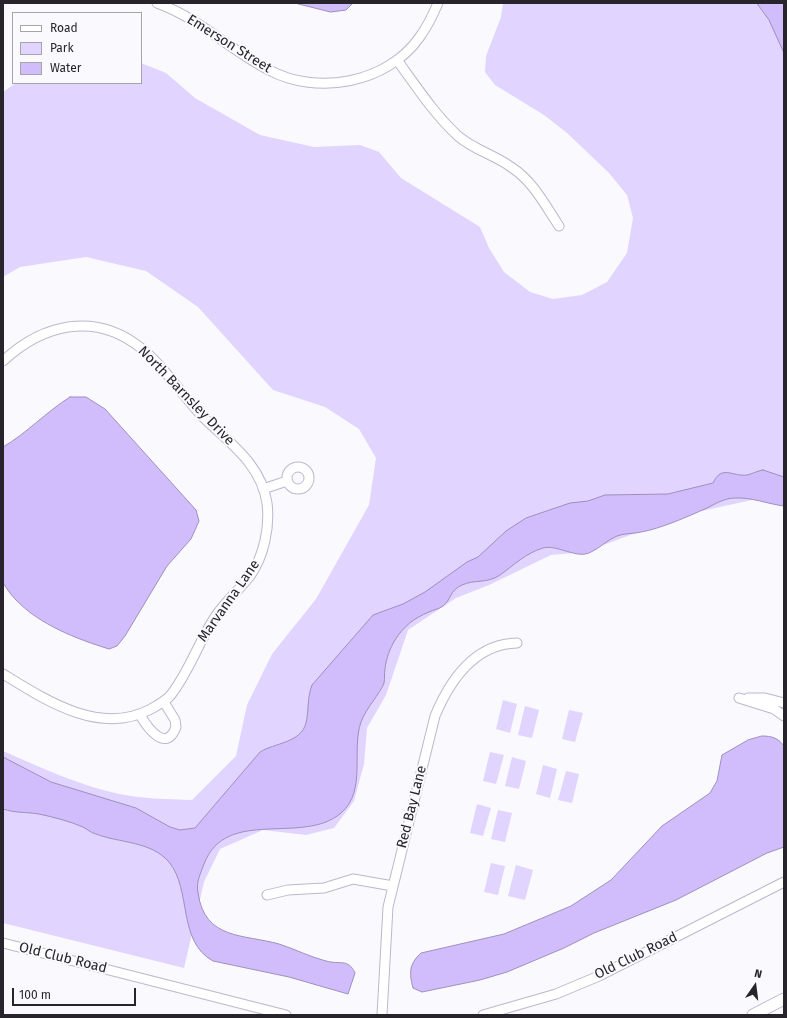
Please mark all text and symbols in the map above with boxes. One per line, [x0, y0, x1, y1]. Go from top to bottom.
street label: Emerson Street [184, 11, 274, 77]
legend [12, 12, 142, 84]
text: Road [50, 21, 78, 35]
text: Park [50, 41, 74, 55]
text: Water [50, 61, 81, 75]
street label: North Barnsley Drive [134, 343, 238, 449]
street label: Marvanna Lane [195, 557, 263, 645]
street label: Red Bay Lane [394, 764, 430, 850]
street label: Old Club Road [592, 929, 680, 983]
street label: Old Club Road [17, 939, 109, 977]
north arrow [735, 966, 775, 1006]
text: N [753, 967, 763, 981]
scale bar [14, 980, 138, 1006]
text: 100 m [19, 988, 51, 1002]

